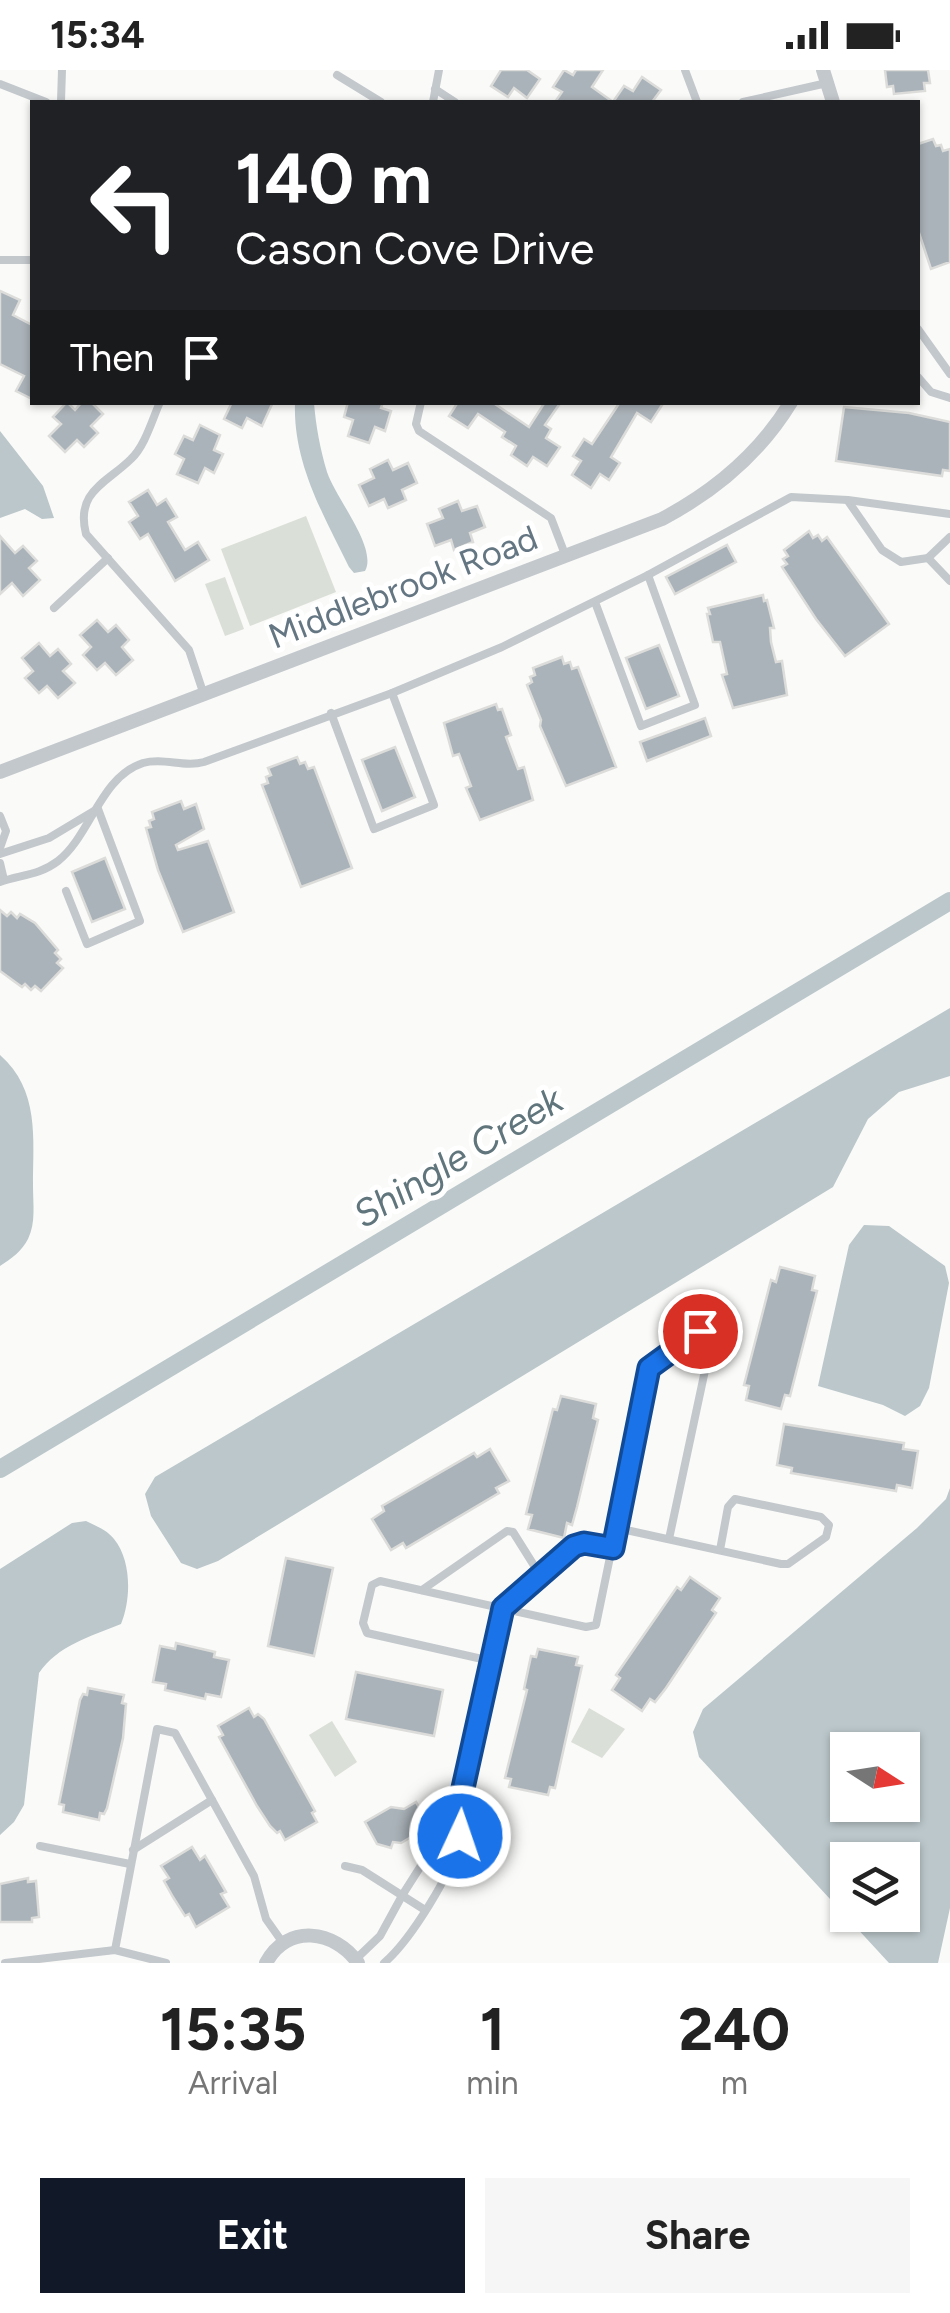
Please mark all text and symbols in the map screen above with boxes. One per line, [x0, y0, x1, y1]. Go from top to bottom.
text: 15:34 [50, 12, 145, 58]
text: 140 m [235, 136, 432, 221]
icon: left [70, 140, 200, 270]
text: Cason Cove Drive [235, 221, 594, 275]
icon: arrive [174, 330, 229, 385]
text: Then [70, 335, 154, 381]
street label: Middlebrook Road [263, 516, 543, 658]
water label: Shingle Creek [345, 1076, 572, 1237]
pin [658, 1289, 743, 1374]
icon: arrive [673, 1304, 728, 1359]
north arrow [830, 1732, 920, 1822]
map controls [830, 1732, 920, 1932]
position arrow [408, 1784, 512, 1888]
button: layers [830, 1842, 920, 1932]
text: 15:35 [160, 1993, 306, 2065]
text: 1 [480, 1993, 505, 2065]
text: 240 [679, 1993, 790, 2065]
text: Arrival [188, 2064, 278, 2102]
text: min [466, 2064, 519, 2102]
text: m [721, 2064, 748, 2102]
button: Exit [40, 2178, 465, 2293]
button: Share [485, 2178, 910, 2293]

